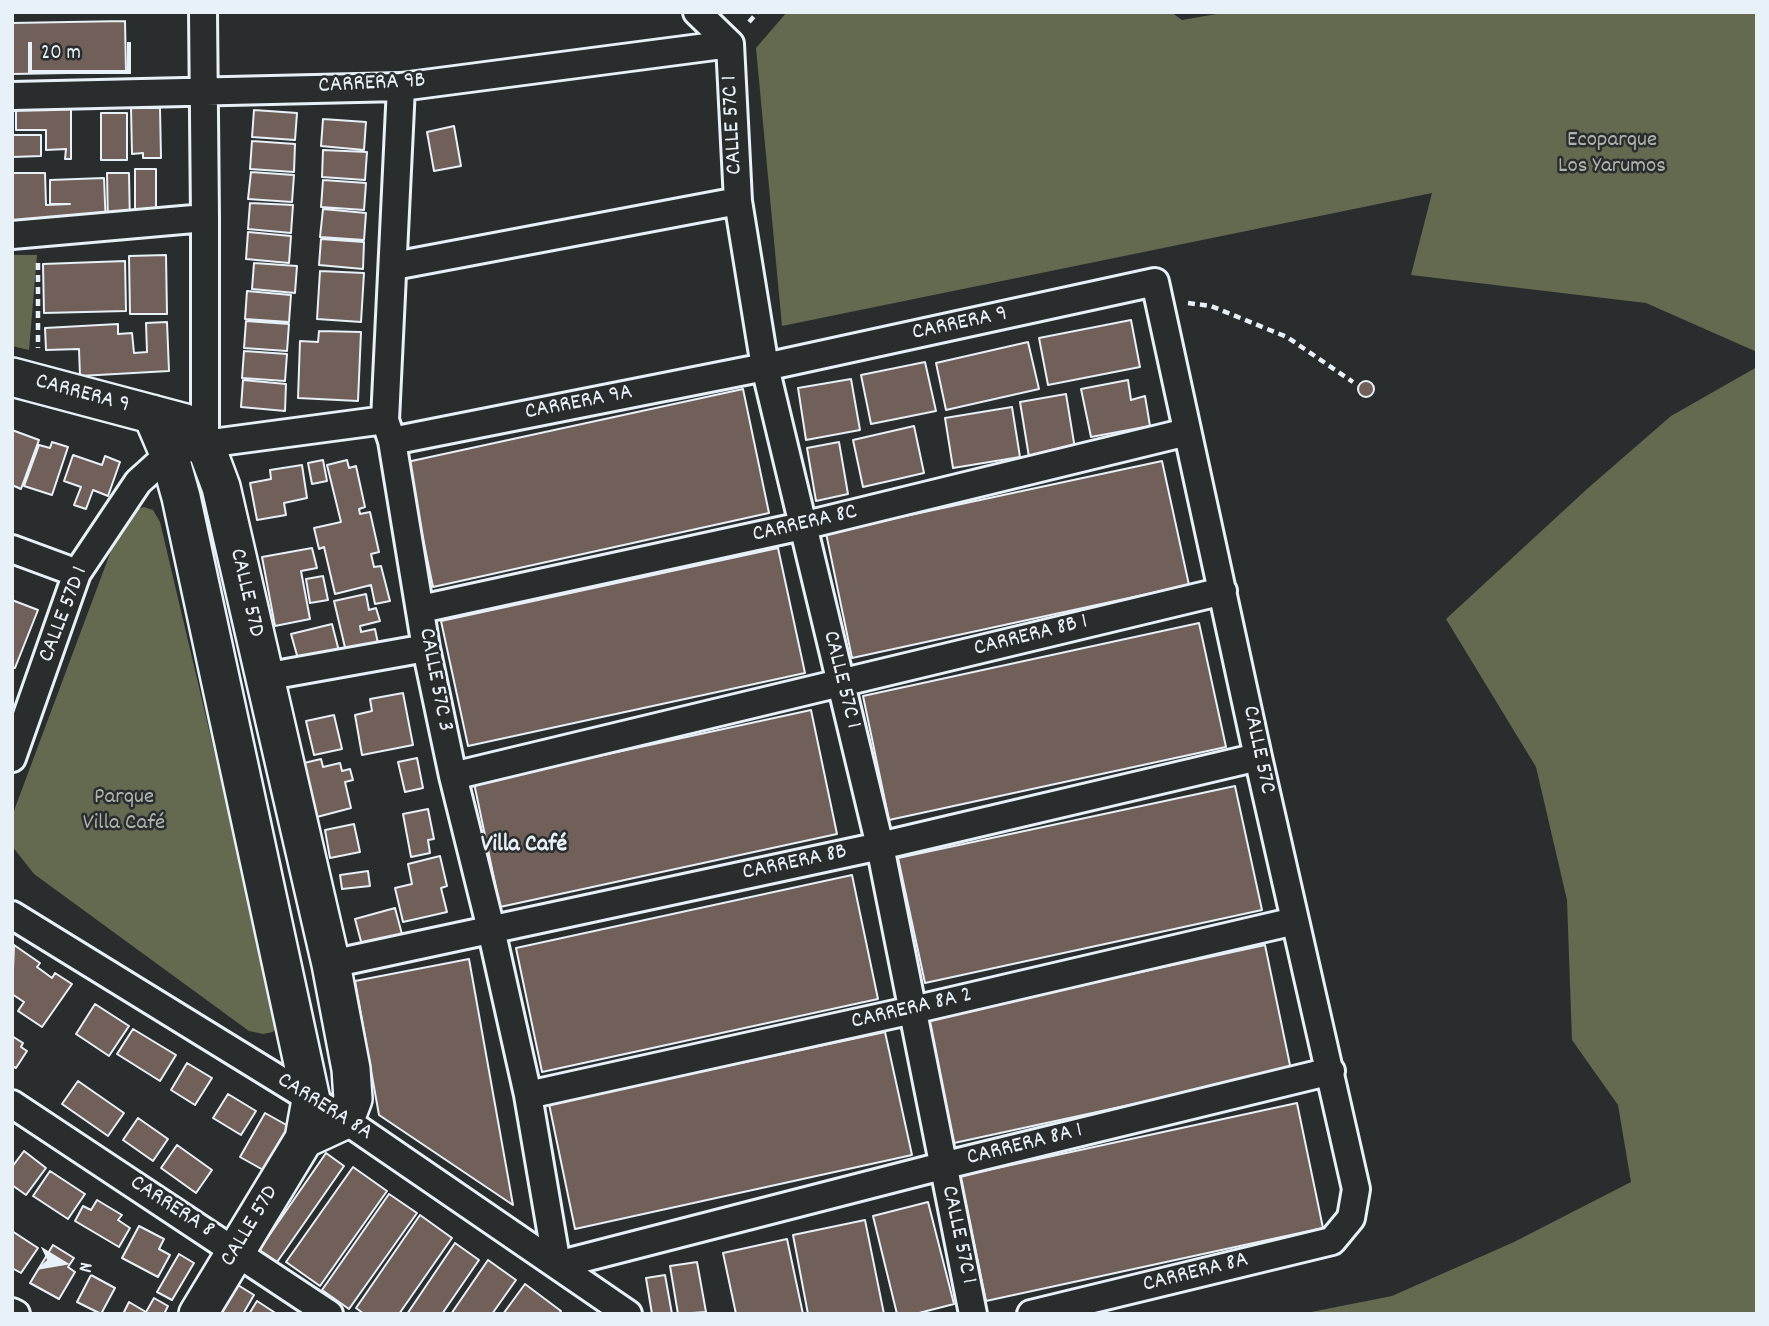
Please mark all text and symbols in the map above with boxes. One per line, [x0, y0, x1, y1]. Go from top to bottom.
scale bar [32, 28, 135, 72]
text: 20 m [41, 39, 81, 69]
street label: CARRERA 9B [318, 68, 426, 102]
street label: CALLE 57C 1 [718, 75, 750, 175]
park label: Ecoparque Los Yarumos [1558, 128, 1666, 182]
street label: CARRERA 9 [910, 301, 1010, 349]
street label: CARRERA 9 [32, 369, 132, 421]
street label: CARRERA 9A [523, 380, 635, 428]
street label: CARRERA 8C [750, 500, 860, 550]
street label: CALLE 57D [221, 546, 269, 640]
street label: CALLE 57D 1 [34, 563, 96, 667]
street label: CARRERA 8B 1 [971, 610, 1091, 664]
street label: CALLE 57C 3 [410, 626, 458, 734]
street label: CALLE 57C 1 [815, 628, 865, 732]
street label: CALLE 57C [1234, 703, 1280, 797]
park label: Parque Villa Café [83, 785, 165, 839]
district label: Villa Café [481, 833, 567, 861]
street label: CARRERA 8B [740, 839, 850, 889]
street label: CARRERA 8A 2 [849, 983, 975, 1037]
street label: CARRERA 8A [271, 1068, 377, 1148]
street label: CARRERA 8A 1 [964, 1118, 1086, 1174]
street label: CARRERA 8 [124, 1171, 218, 1245]
street label: CALLE 57D [216, 1181, 286, 1273]
street label: CALLE 57C 1 [933, 1183, 981, 1287]
north arrow [28, 1228, 98, 1298]
street label: CARRERA 8A [1140, 1248, 1252, 1300]
text: N [70, 1260, 98, 1274]

